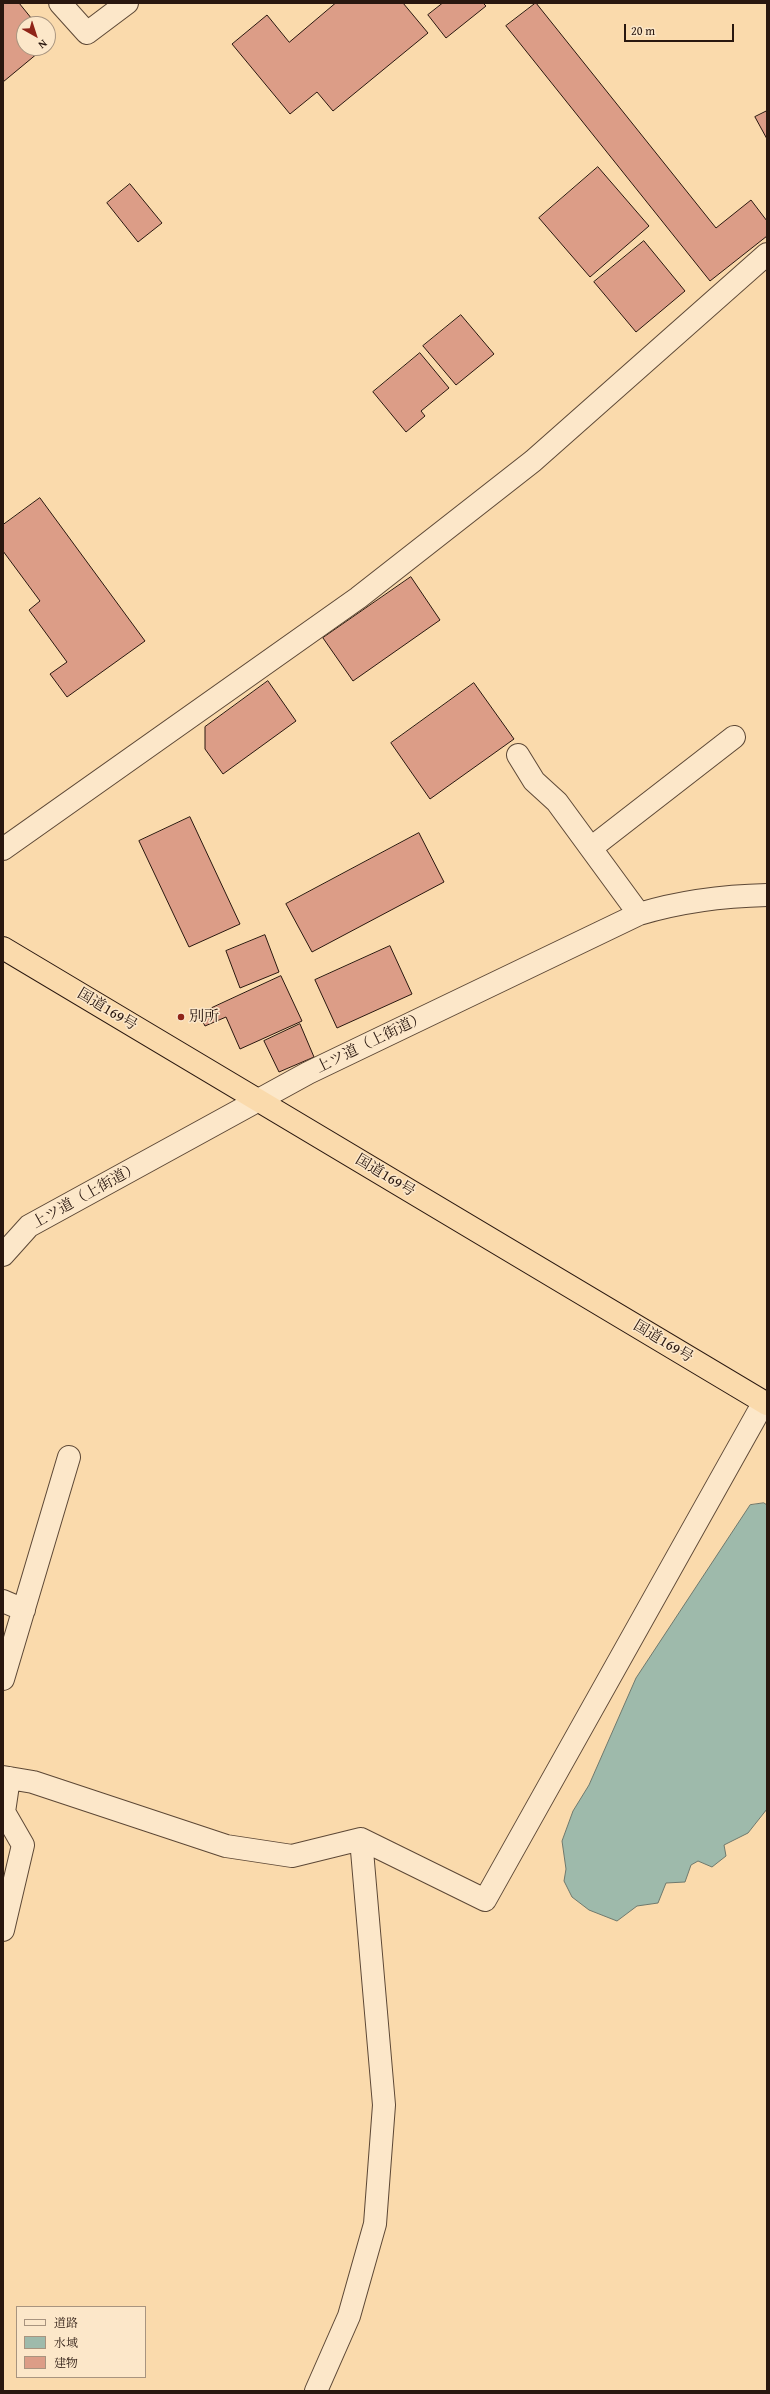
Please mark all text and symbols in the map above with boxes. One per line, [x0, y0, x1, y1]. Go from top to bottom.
north arrow [16, 16, 56, 56]
scale bar [626, 16, 736, 42]
text: 20 m [631, 22, 655, 39]
text: N [35, 36, 51, 53]
street label: 国道169号 [74, 985, 140, 1035]
place label: 別所 [189, 1008, 219, 1026]
street label: 上ツ道（上街道） [313, 1009, 429, 1077]
marker: 別所 [176, 1012, 186, 1022]
street label: 国道169号 [352, 1151, 418, 1201]
street label: 上ツ道（上街道） [29, 1159, 143, 1233]
street label: 国道169号 [630, 1317, 696, 1367]
legend [16, 2306, 146, 2378]
text: 道路 [54, 2314, 78, 2331]
text: 水域 [54, 2334, 78, 2351]
text: 建物 [54, 2354, 78, 2371]

